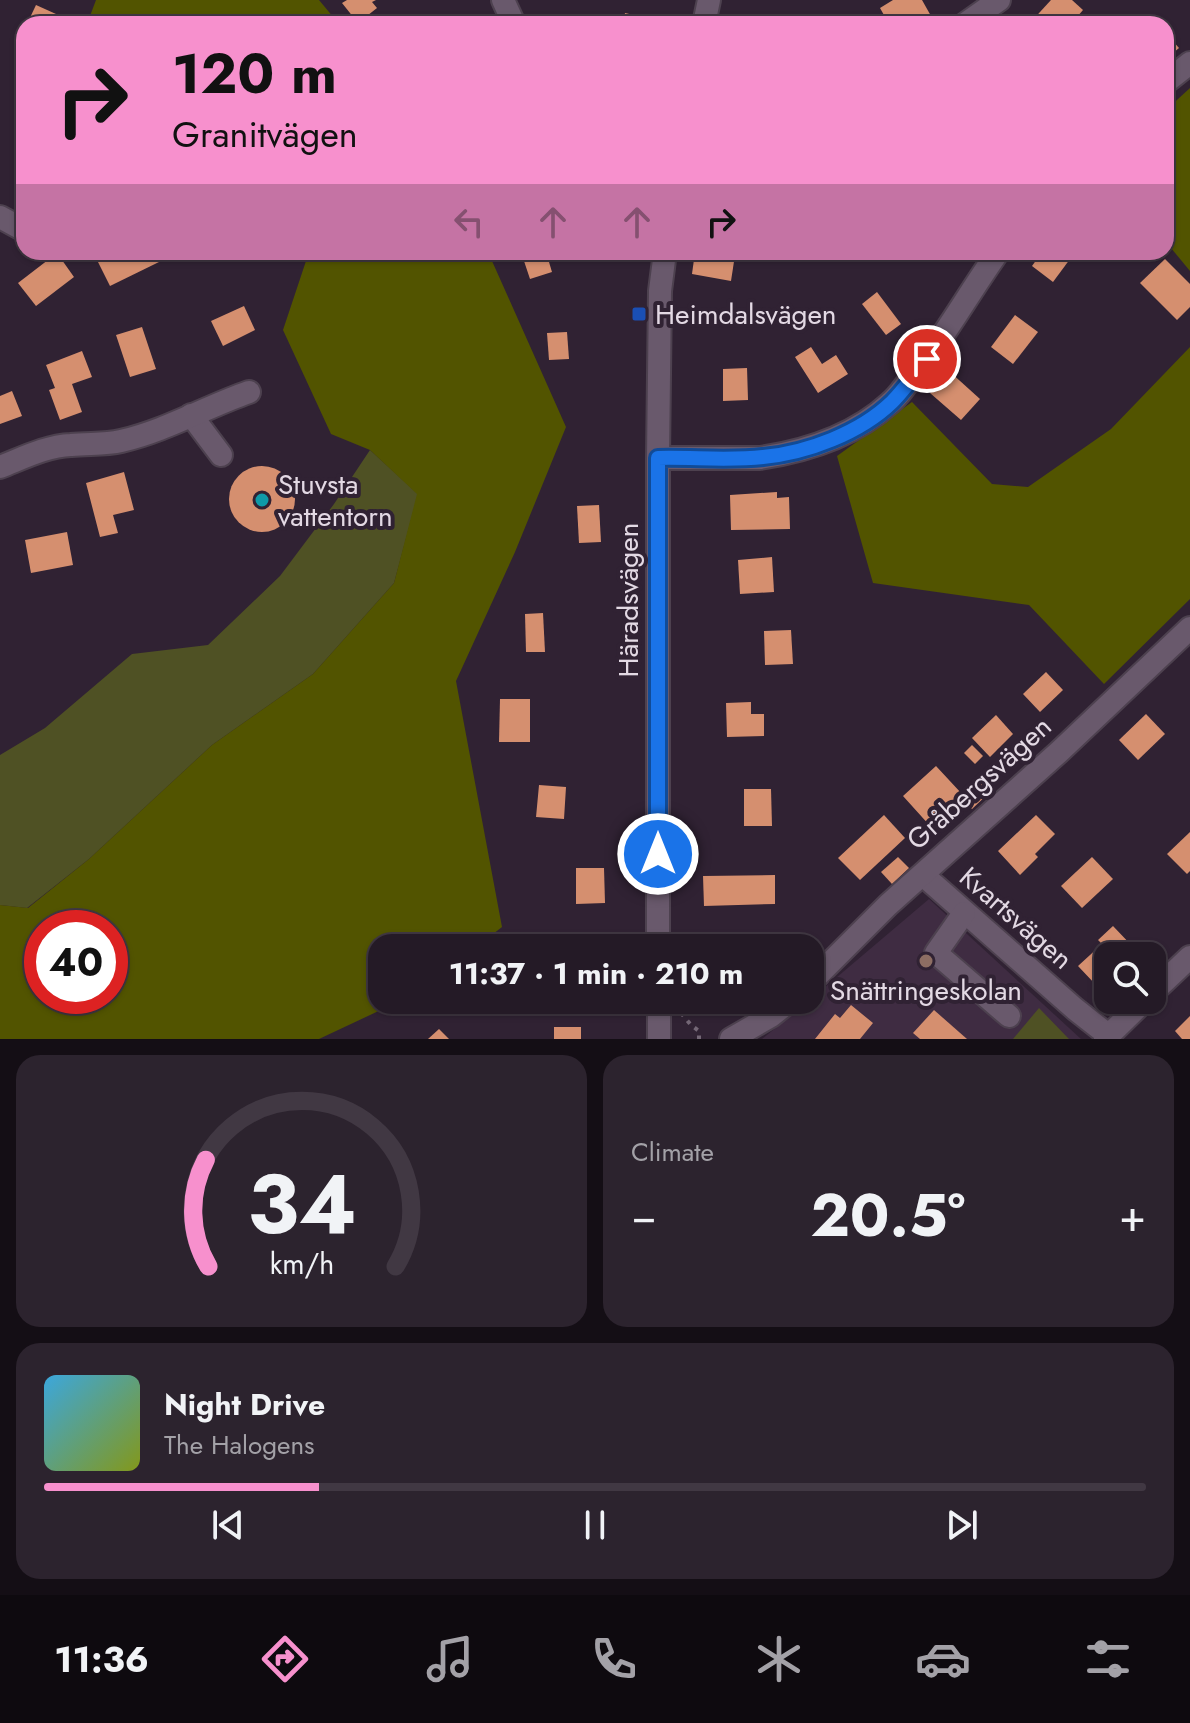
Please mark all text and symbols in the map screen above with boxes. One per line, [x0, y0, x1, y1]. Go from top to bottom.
text: 120 m [172, 33, 337, 114]
icon: right [40, 48, 144, 152]
text: Granitvägen [172, 108, 358, 160]
icon: left [447, 200, 491, 244]
icon: ahead [531, 200, 575, 244]
icon: ahead [615, 200, 659, 244]
icon: right [699, 200, 743, 244]
place label: Heimdalsvägen [655, 294, 837, 335]
marker: Heimdalsvägen [630, 305, 648, 323]
pin [893, 325, 961, 393]
icon: arrive [905, 337, 949, 381]
place label: Stuvsta vattentorn [278, 464, 393, 537]
marker: Stuvsta vattentorn [253, 491, 271, 509]
street label: Häradsvägen [608, 523, 649, 677]
street label: Gråbergsvägen [897, 707, 1061, 859]
position arrow [616, 812, 700, 896]
street label: Kvartsvägen [950, 857, 1082, 979]
speed limit sign: 40 [24, 910, 128, 1014]
map controls [1094, 942, 1166, 1014]
button: search [1094, 942, 1166, 1014]
text: 11:37 · 1 min · 210 m [449, 952, 743, 995]
marker: Snättringeskolan [917, 952, 935, 970]
place label: Snättringeskolan [830, 970, 1022, 1011]
text: Climate [631, 1133, 714, 1171]
text: 34 [247, 1144, 356, 1264]
text: 20.5° [810, 1172, 965, 1259]
text: − [631, 1184, 657, 1248]
text: + [1119, 1184, 1146, 1248]
text: km/h [269, 1243, 334, 1285]
text: Night Drive [164, 1383, 325, 1426]
text: The Halogens [164, 1426, 315, 1464]
icon: previous [206, 1503, 250, 1547]
icon: pause [573, 1503, 617, 1547]
icon: next [940, 1503, 984, 1547]
icon: directions [257, 1631, 313, 1687]
icon: music [422, 1631, 478, 1687]
icon: phone [586, 1631, 642, 1687]
icon: climate [751, 1631, 807, 1687]
icon: car [915, 1631, 971, 1687]
icon: filters [1080, 1631, 1136, 1687]
text: 11:36 [54, 1633, 149, 1685]

